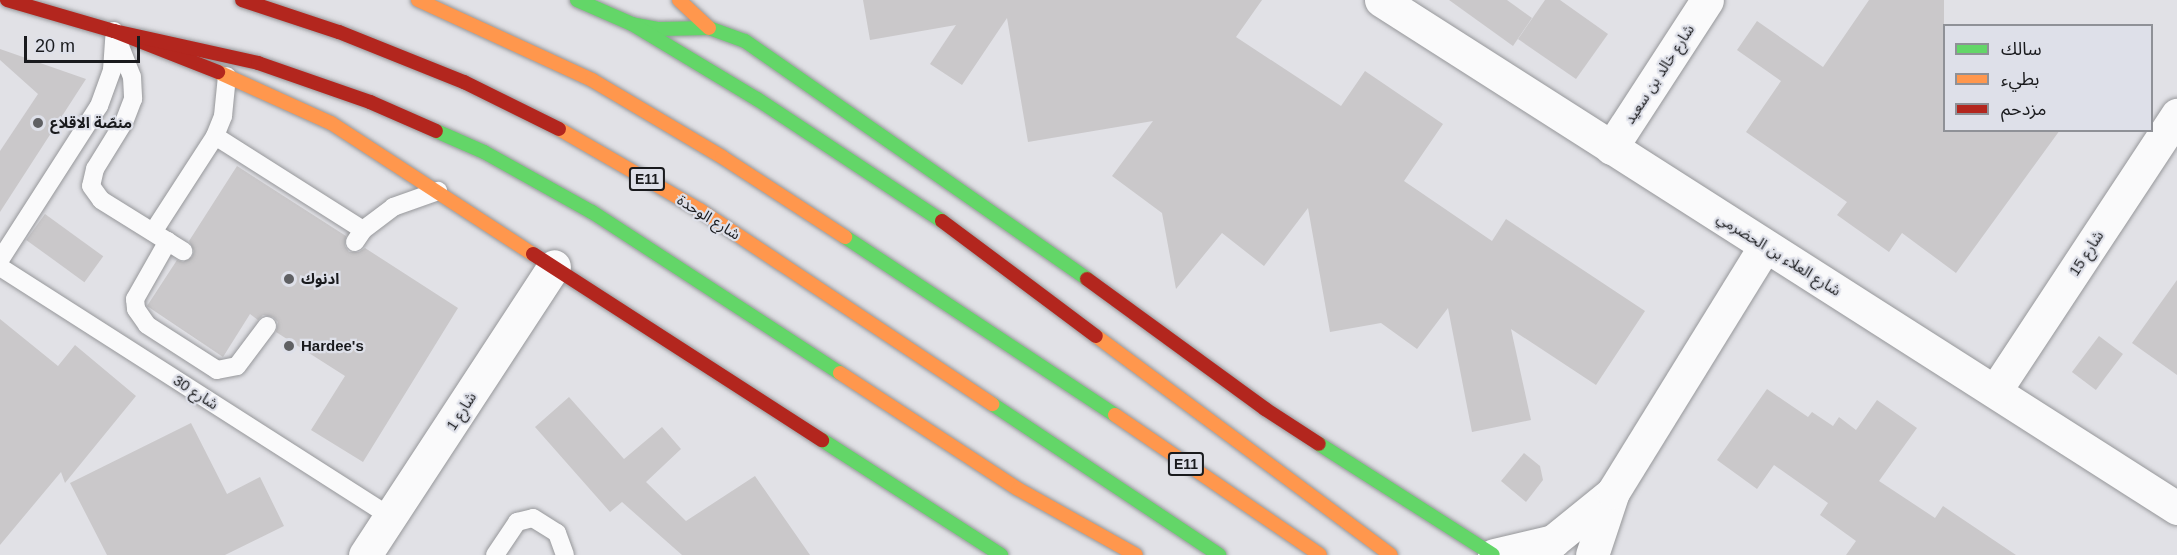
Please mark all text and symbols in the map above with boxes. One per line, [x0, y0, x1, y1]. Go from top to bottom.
street label: شارع خالد بن سعيد [1620, 21, 1698, 127]
scale bar [27, 24, 142, 62]
legend [1943, 24, 2153, 132]
text: 20 m [35, 36, 75, 56]
text: سالك [2001, 39, 2042, 59]
text: بطيء [2001, 69, 2039, 89]
text: مزدحم [2001, 99, 2046, 119]
place label: منصّة الاقلاع [50, 114, 132, 132]
marker: منصّة الاقلاع [31, 116, 45, 130]
road number: E11 [628, 168, 666, 190]
street label: شارع الوحدة [674, 191, 744, 243]
street label: شارع العلاء بن الحضرمي [1714, 209, 1844, 299]
street label: شارع 15 [2065, 227, 2107, 279]
place label: ادنوك [301, 270, 339, 288]
marker: ادنوك [282, 272, 296, 286]
place label: Hardee's [301, 337, 364, 355]
marker: Hardee's [282, 339, 296, 353]
street label: شارع 30 [170, 371, 222, 413]
street label: شارع 1 [442, 389, 480, 433]
road number: E11 [1166, 453, 1206, 475]

